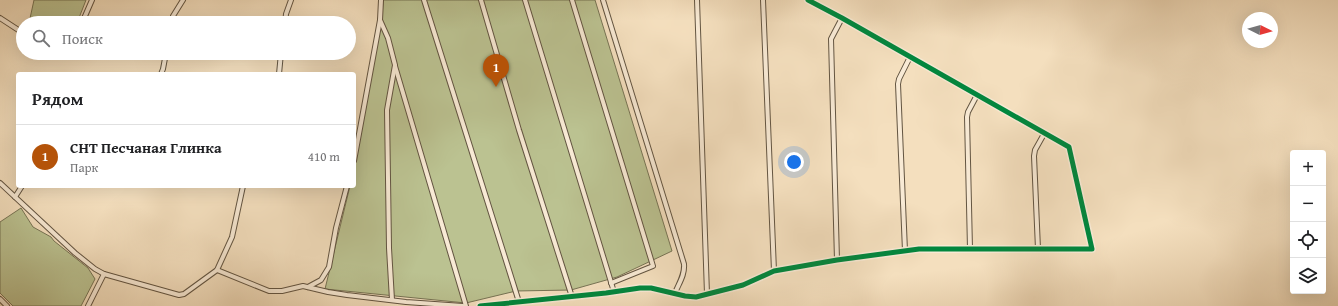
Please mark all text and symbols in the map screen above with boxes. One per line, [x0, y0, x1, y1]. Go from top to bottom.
north arrow [1242, 12, 1278, 48]
search box [16, 16, 356, 60]
icon: search [30, 27, 52, 49]
text: Поиск [62, 28, 103, 49]
pin: 1 [483, 54, 509, 87]
text: Рядом [32, 86, 83, 111]
text: СНТ Песчаная Глинка [70, 137, 222, 158]
text: 1 [42, 147, 48, 166]
text: 410 m [308, 147, 340, 166]
map controls [1290, 150, 1326, 294]
button: + [1290, 150, 1326, 186]
your location [784, 152, 804, 172]
text: Парк [70, 158, 98, 177]
button: − [1290, 186, 1326, 222]
button: locate [1290, 222, 1326, 258]
button: layers [1290, 258, 1326, 294]

